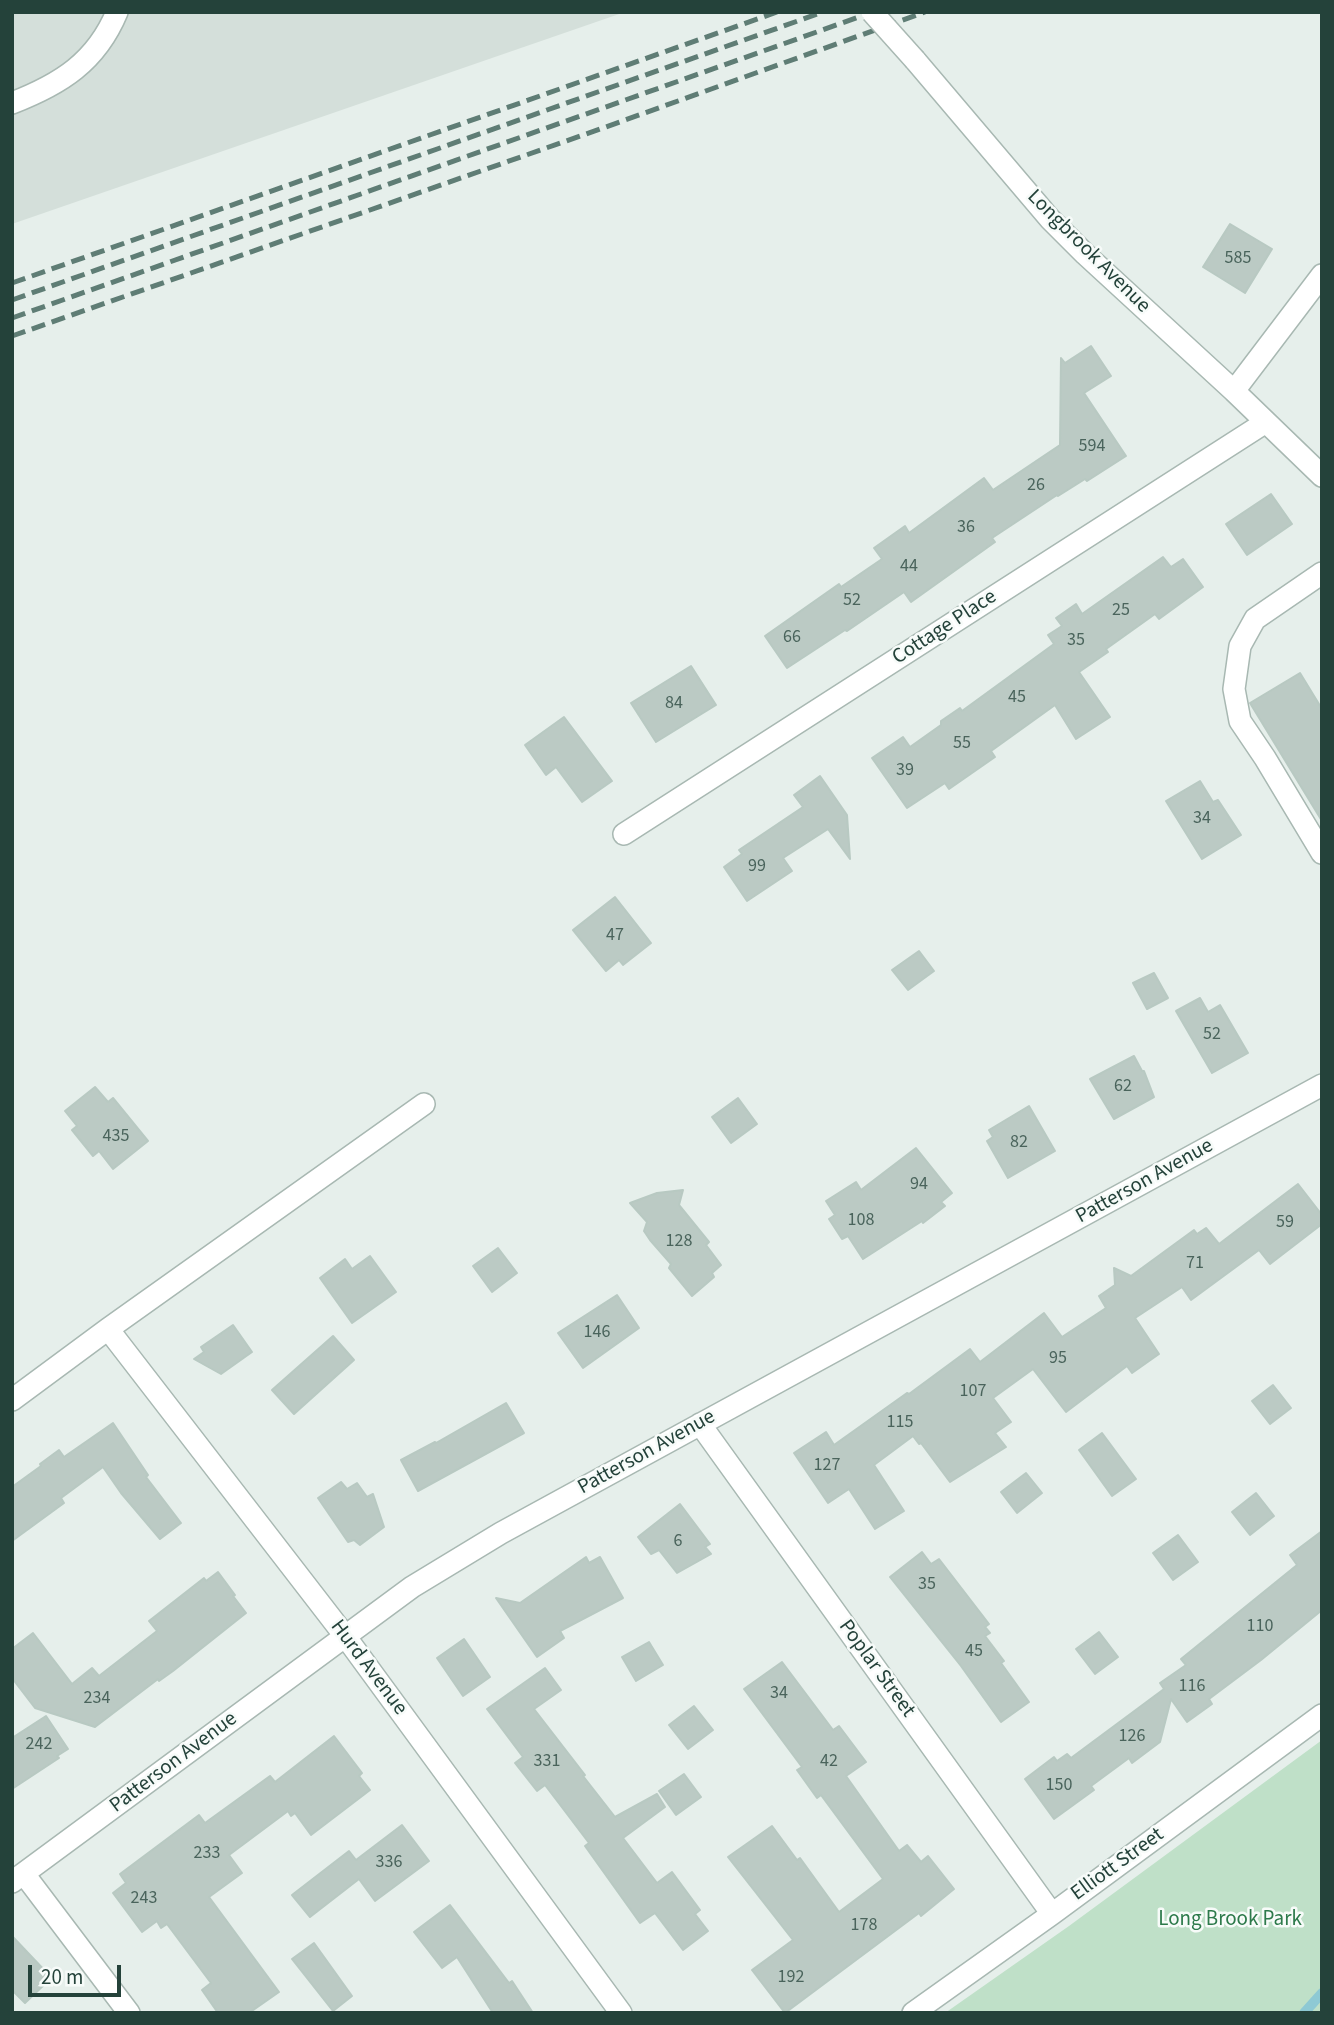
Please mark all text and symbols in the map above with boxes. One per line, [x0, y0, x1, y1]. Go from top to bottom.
street label: Longbrook Avenue [1021, 185, 1155, 319]
house number: 585 [1225, 248, 1251, 270]
house number: 594 [1079, 436, 1105, 458]
house number: 26 [1027, 475, 1045, 497]
house number: 36 [957, 517, 975, 539]
house number: 44 [900, 556, 918, 578]
street label: Cottage Place [888, 585, 1002, 671]
house number: 52 [843, 590, 861, 612]
house number: 25 [1112, 600, 1130, 622]
house number: 66 [783, 627, 801, 649]
house number: 35 [1067, 630, 1085, 652]
house number: 45 [1008, 687, 1026, 709]
house number: 84 [665, 693, 683, 715]
house number: 55 [953, 733, 971, 755]
house number: 39 [896, 760, 914, 782]
house number: 34 [1193, 808, 1211, 830]
house number: 99 [748, 856, 766, 878]
house number: 47 [606, 925, 624, 947]
house number: 52 [1203, 1024, 1221, 1046]
house number: 62 [1114, 1076, 1132, 1098]
house number: 435 [103, 1126, 129, 1148]
house number: 82 [1010, 1132, 1028, 1154]
street label: Patterson Avenue [1072, 1134, 1218, 1230]
house number: 94 [910, 1174, 928, 1196]
house number: 108 [848, 1210, 874, 1232]
house number: 59 [1276, 1212, 1294, 1234]
house number: 128 [666, 1231, 692, 1253]
house number: 71 [1186, 1253, 1204, 1275]
house number: 146 [584, 1322, 610, 1344]
house number: 95 [1049, 1348, 1067, 1370]
house number: 107 [960, 1381, 986, 1403]
street label: Patterson Avenue [574, 1405, 720, 1501]
house number: 115 [887, 1412, 913, 1434]
house number: 127 [814, 1455, 840, 1477]
house number: 6 [674, 1531, 682, 1553]
house number: 35 [918, 1574, 936, 1596]
street label: Hurd Avenue [324, 1615, 412, 1721]
street label: Poplar Street [832, 1615, 920, 1723]
house number: 110 [1247, 1616, 1273, 1638]
house number: 45 [965, 1641, 983, 1663]
house number: 116 [1179, 1676, 1205, 1698]
house number: 34 [770, 1683, 788, 1705]
house number: 234 [84, 1688, 110, 1710]
street label: Patterson Avenue [105, 1707, 243, 1819]
house number: 126 [1119, 1726, 1145, 1748]
house number: 242 [26, 1734, 52, 1756]
house number: 331 [534, 1751, 560, 1773]
house number: 42 [820, 1751, 838, 1773]
house number: 150 [1046, 1775, 1072, 1797]
street label: Elliott Street [1067, 1823, 1169, 1907]
house number: 233 [194, 1843, 220, 1865]
house number: 336 [376, 1852, 402, 1874]
house number: 243 [131, 1888, 157, 1910]
park label: Long Brook Park [1158, 1907, 1302, 1933]
house number: 178 [851, 1915, 877, 1937]
scale bar [32, 1952, 124, 1996]
text: 20 m [41, 1962, 83, 1992]
house number: 192 [778, 1967, 804, 1989]

